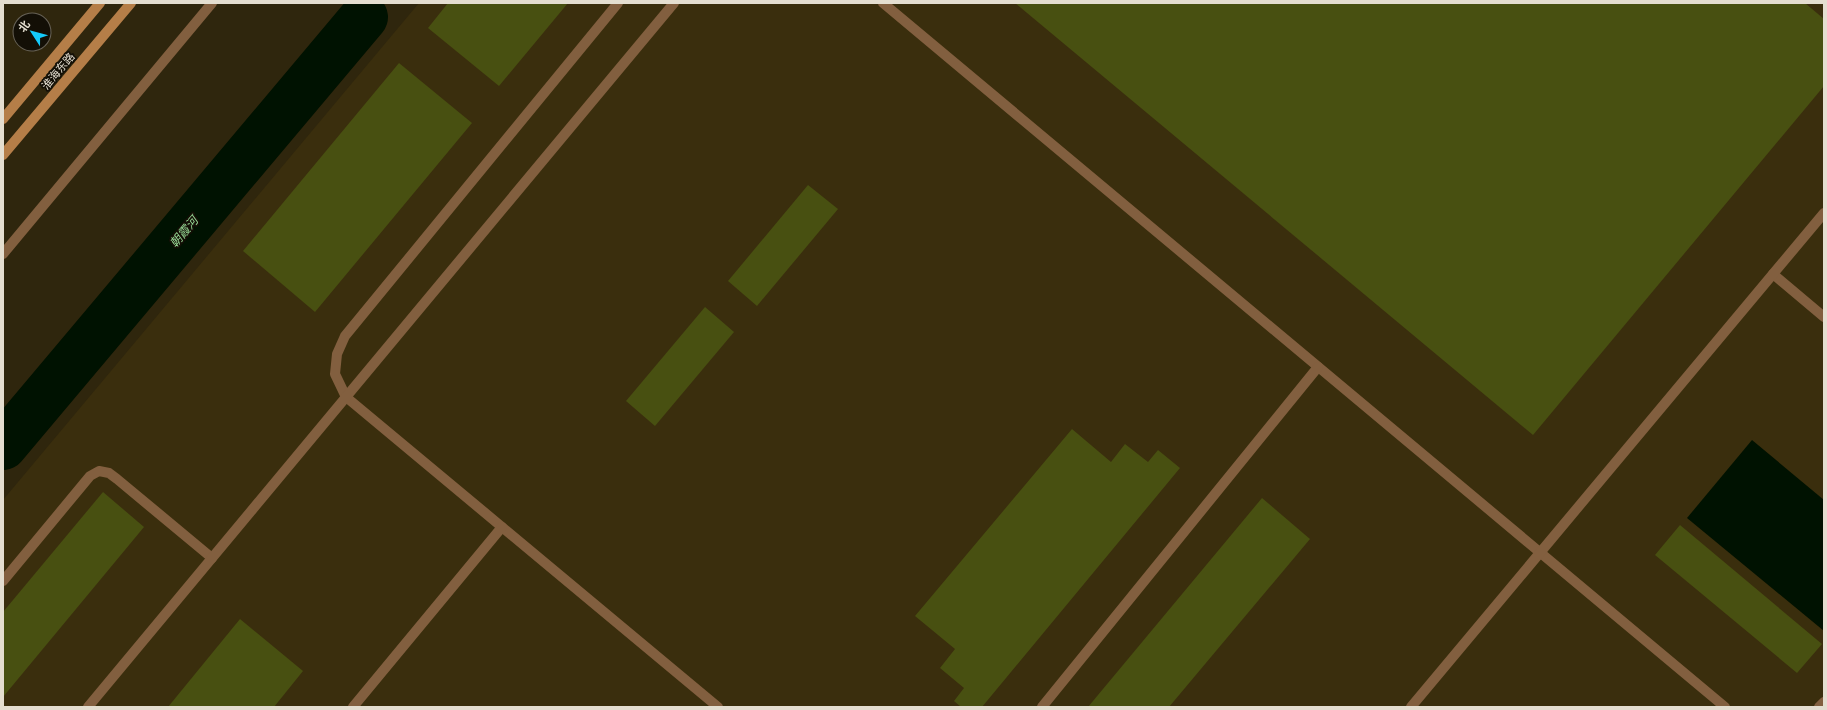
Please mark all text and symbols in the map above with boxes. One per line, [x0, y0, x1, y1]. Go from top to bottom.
north arrow [12, 12, 52, 52]
text: 北 [15, 18, 33, 35]
street label: 淮海东路 [38, 50, 78, 92]
water label: 朝霞河 [166, 212, 202, 250]

